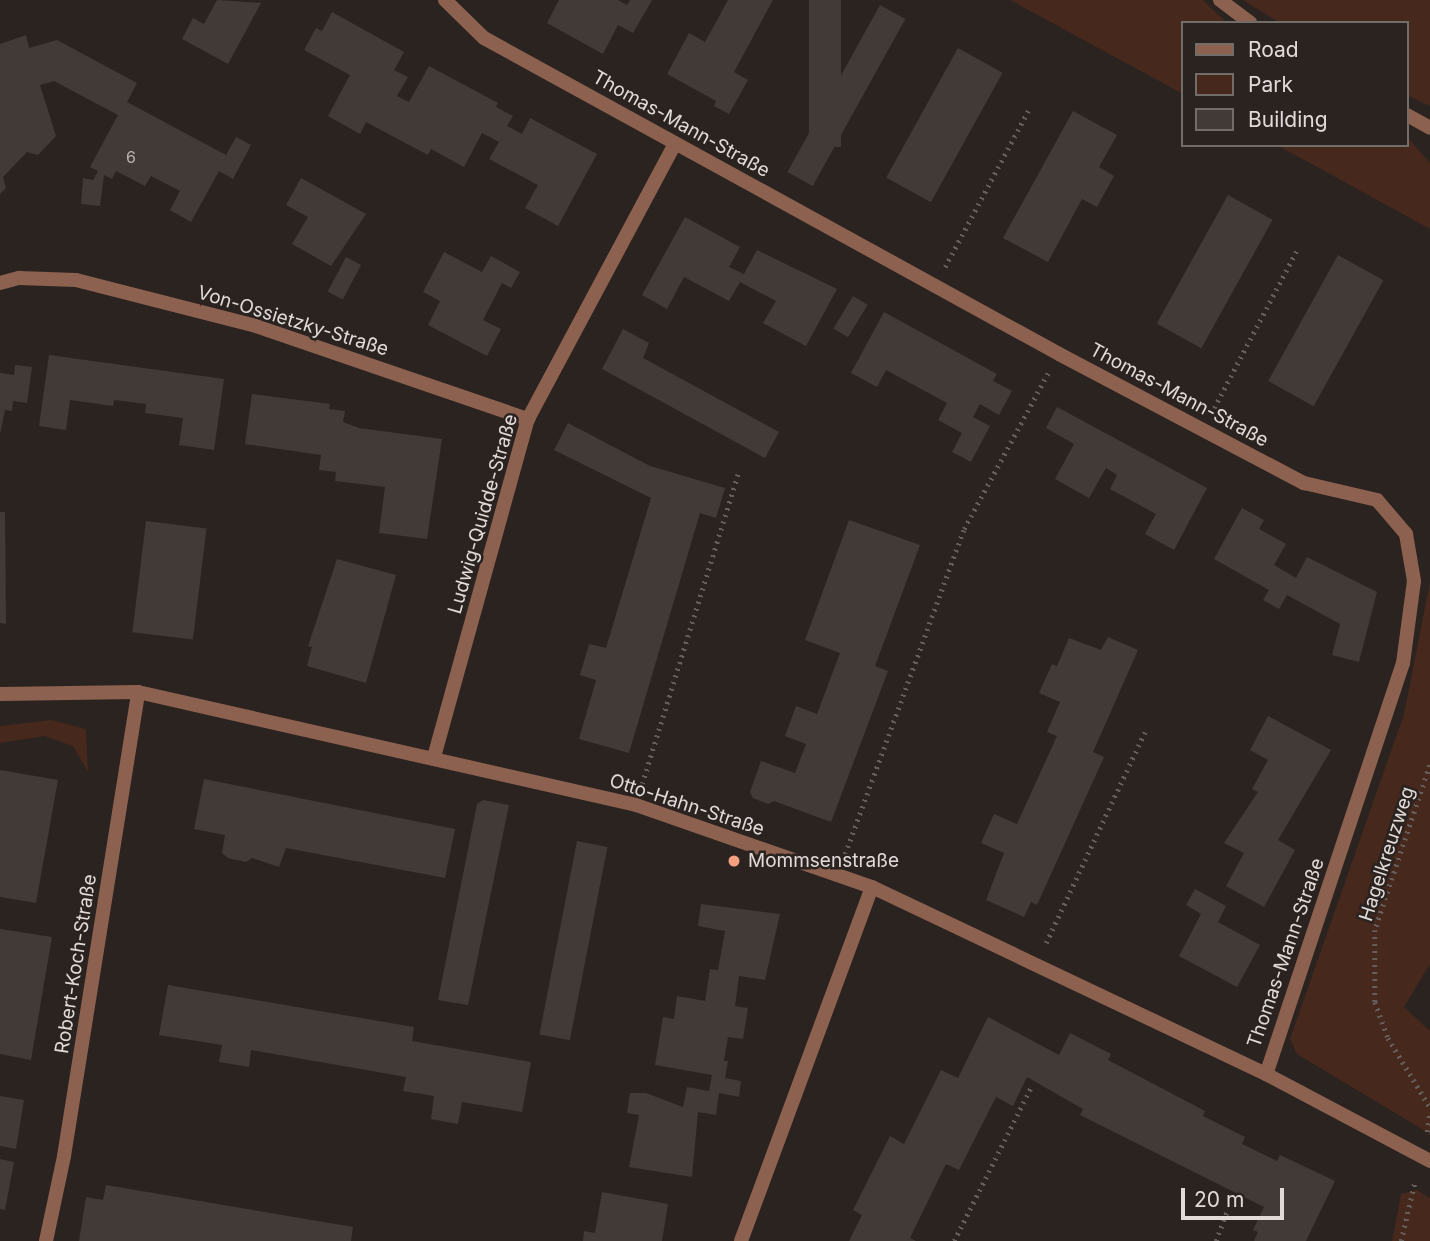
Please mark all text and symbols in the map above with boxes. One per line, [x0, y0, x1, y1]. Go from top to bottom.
legend [1182, 21, 1409, 147]
text: Road [1248, 37, 1299, 62]
street label: Thomas-Mann-Straße [588, 66, 774, 182]
text: Park [1248, 72, 1293, 97]
text: Building [1248, 107, 1328, 132]
house number: 6 [126, 147, 136, 167]
street label: Von-Ossietzky-Straße [195, 281, 391, 361]
street label: Thomas-Mann-Straße [1086, 338, 1272, 452]
street label: Ludwig-Quidde-Straße [444, 412, 522, 616]
street label: Otto-Hahn-Straße [607, 769, 767, 841]
street label: Hagelkreuzweg [1355, 784, 1419, 924]
place label: Mommsenstraße [748, 850, 899, 872]
marker: Mommsenstraße [726, 853, 742, 869]
street label: Thomas-Mann-Straße [1243, 855, 1329, 1051]
street label: Robert-Koch-Straße [51, 873, 101, 1055]
scale bar [1185, 1174, 1288, 1218]
text: 20 m [1194, 1187, 1244, 1212]

